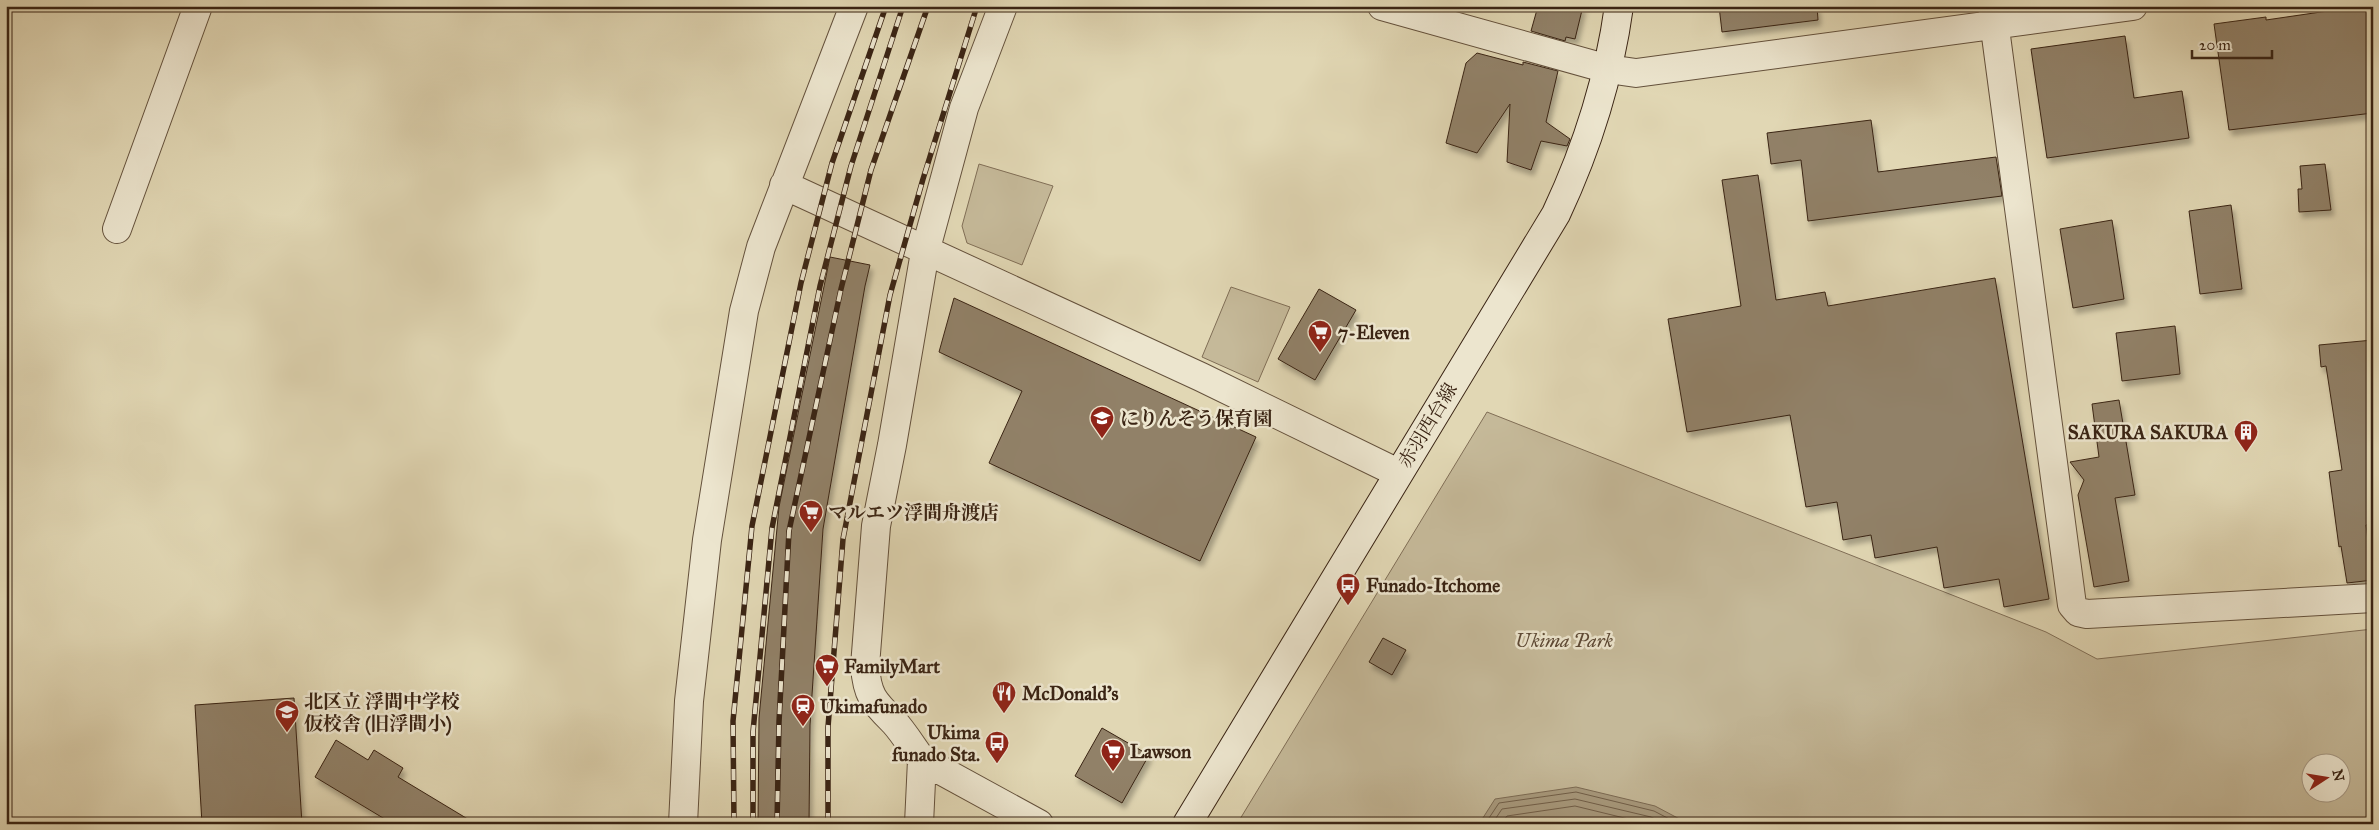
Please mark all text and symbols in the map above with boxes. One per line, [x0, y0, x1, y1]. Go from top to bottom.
scale bar [2192, 28, 2272, 60]
text: 20 m [2199, 36, 2231, 54]
supermarket icon: 7-Eleven [1307, 319, 1333, 353]
place label: 7-Eleven [1338, 321, 1410, 344]
street label: 赤羽西台線 [1393, 379, 1462, 472]
school or university icon: にりんそう保育園 [1089, 405, 1115, 439]
place label: にりんそう保育園 [1120, 407, 1272, 430]
building icon: SAKURA SAKURA [2233, 419, 2259, 453]
place label: SAKURA SAKURA [2068, 421, 2228, 444]
supermarket icon: マルエツ浮間舟渡店 [798, 499, 824, 533]
place label: マルエツ浮間舟渡店 [828, 501, 999, 524]
bus stop icon: Funado-Itchome [1335, 572, 1361, 606]
place label: Funado-Itchome [1366, 574, 1500, 597]
park label: Ukima Park [1515, 629, 1614, 652]
supermarket icon: FamilyMart [814, 653, 840, 687]
place label: FamilyMart [844, 655, 940, 679]
restaurant icon: McDonald's [991, 680, 1017, 714]
place label: McDonald's [1022, 682, 1119, 705]
place label: 北区立 浮間中学校 仮校舎 (旧浮間小) [304, 690, 460, 736]
station icon: Ukimafunado [790, 693, 816, 727]
place label: Ukimafunado [820, 695, 927, 718]
school or university icon: 北区立 浮間中学校 仮校舎 (旧浮間小) [274, 699, 300, 733]
place label: Ukima funado Sta. [891, 721, 981, 766]
bus stop icon: Ukima funado Sta. [984, 730, 1010, 764]
supermarket icon: Lawson [1100, 738, 1126, 772]
place label: Lawson [1130, 740, 1192, 763]
north arrow [2302, 752, 2352, 802]
text: N [2329, 768, 2348, 783]

